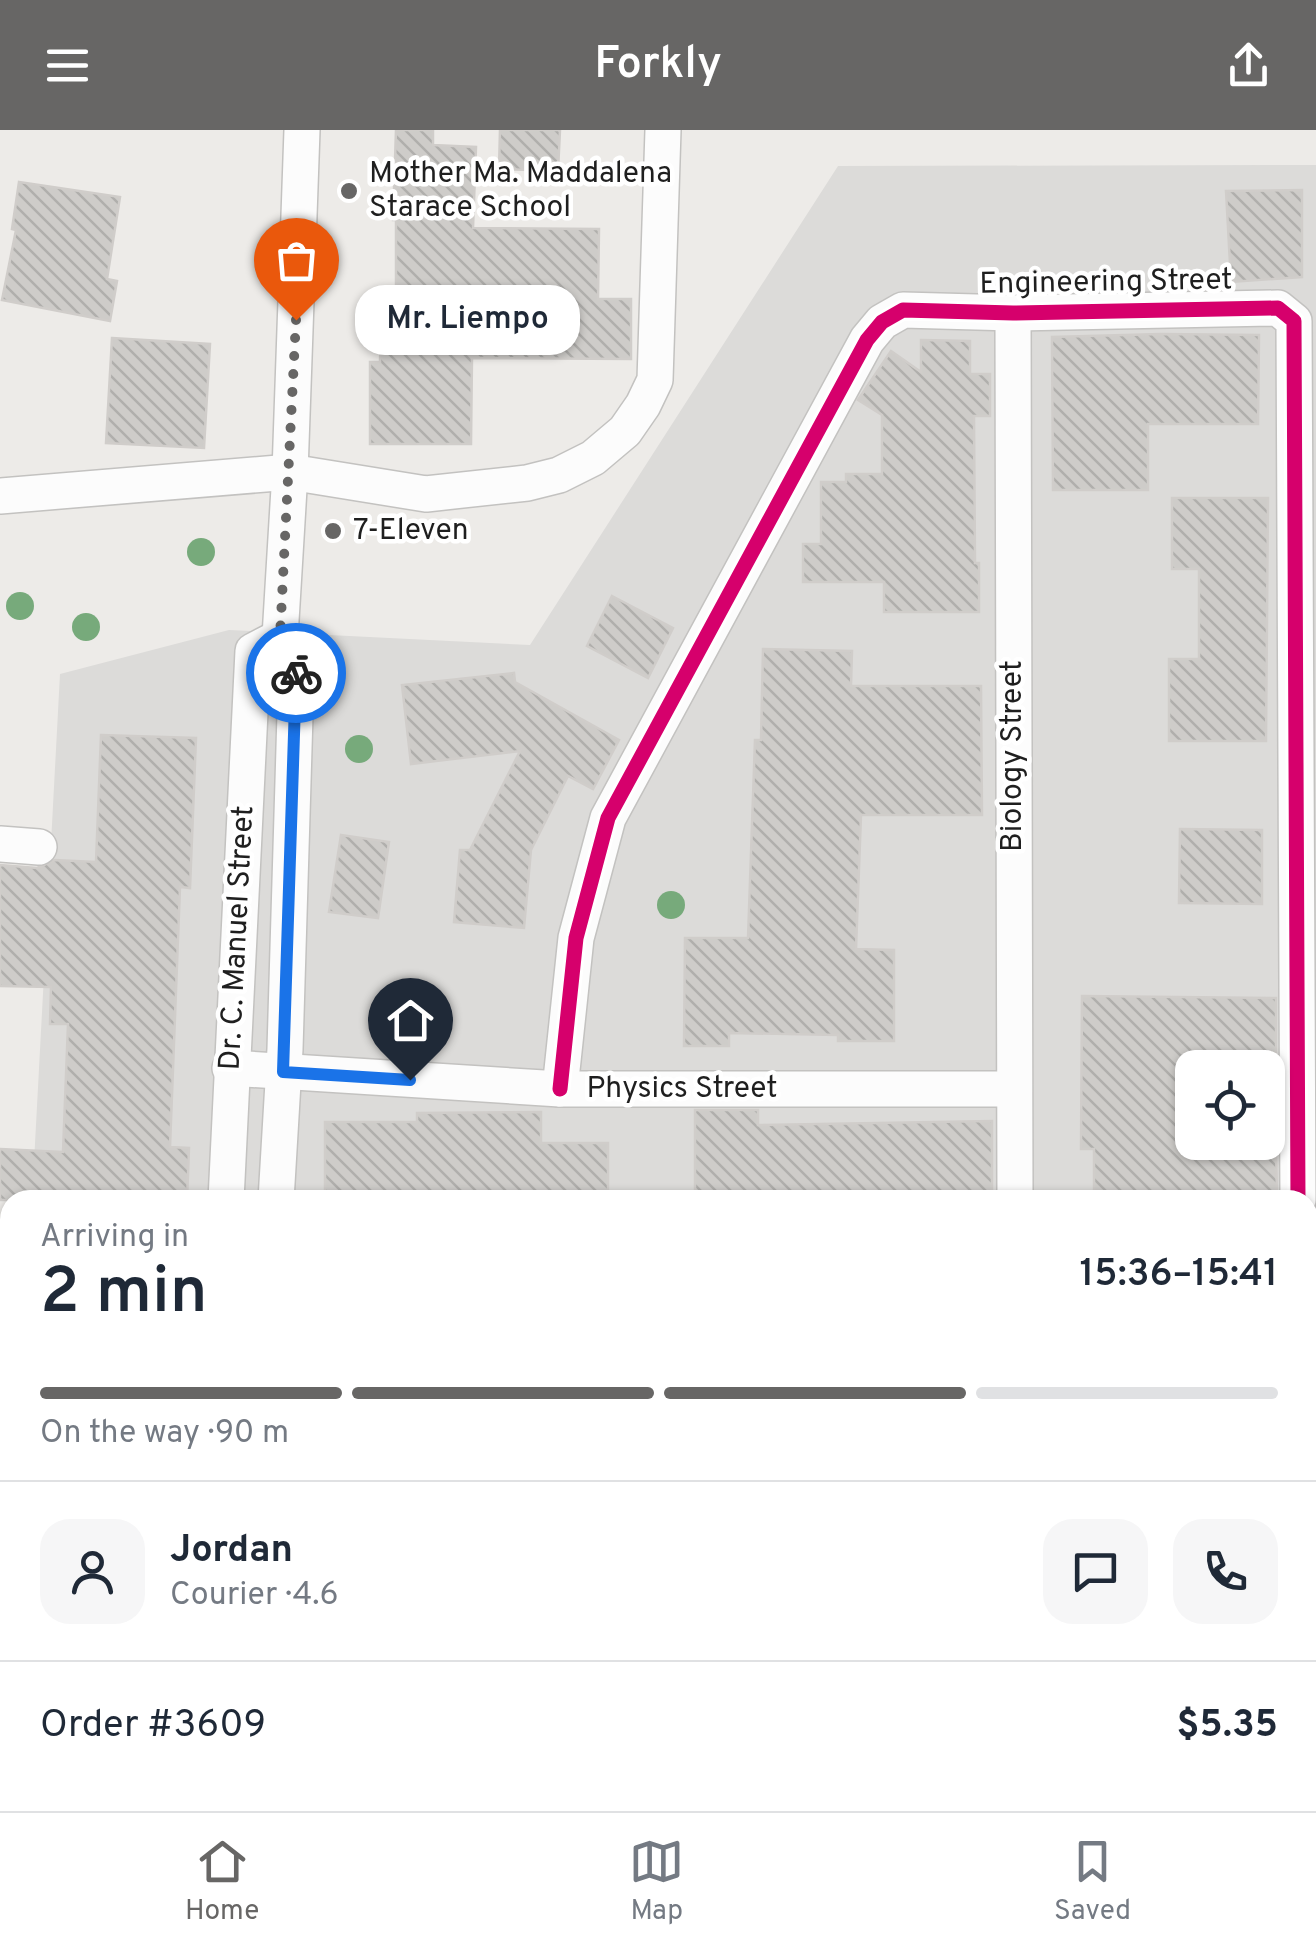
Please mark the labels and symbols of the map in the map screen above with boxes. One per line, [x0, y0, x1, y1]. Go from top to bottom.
place label: Mother Ma. Maddalena Starace School [369, 156, 672, 227]
marker: Mother Ma. Maddalena Starace School [338, 180, 360, 202]
pin [254, 218, 339, 321]
street label: Engineering Street [979, 262, 1233, 304]
callout: Mr. Liempo [356, 285, 581, 355]
place label: 7-Eleven [353, 513, 469, 550]
marker: 7-Eleven [322, 520, 344, 542]
courier [246, 623, 346, 723]
street label: Biology Street [995, 660, 1032, 852]
street label: Dr. C. Manuel Street [213, 805, 263, 1071]
pin [368, 978, 453, 1081]
street label: Physics Street [586, 1071, 778, 1108]

